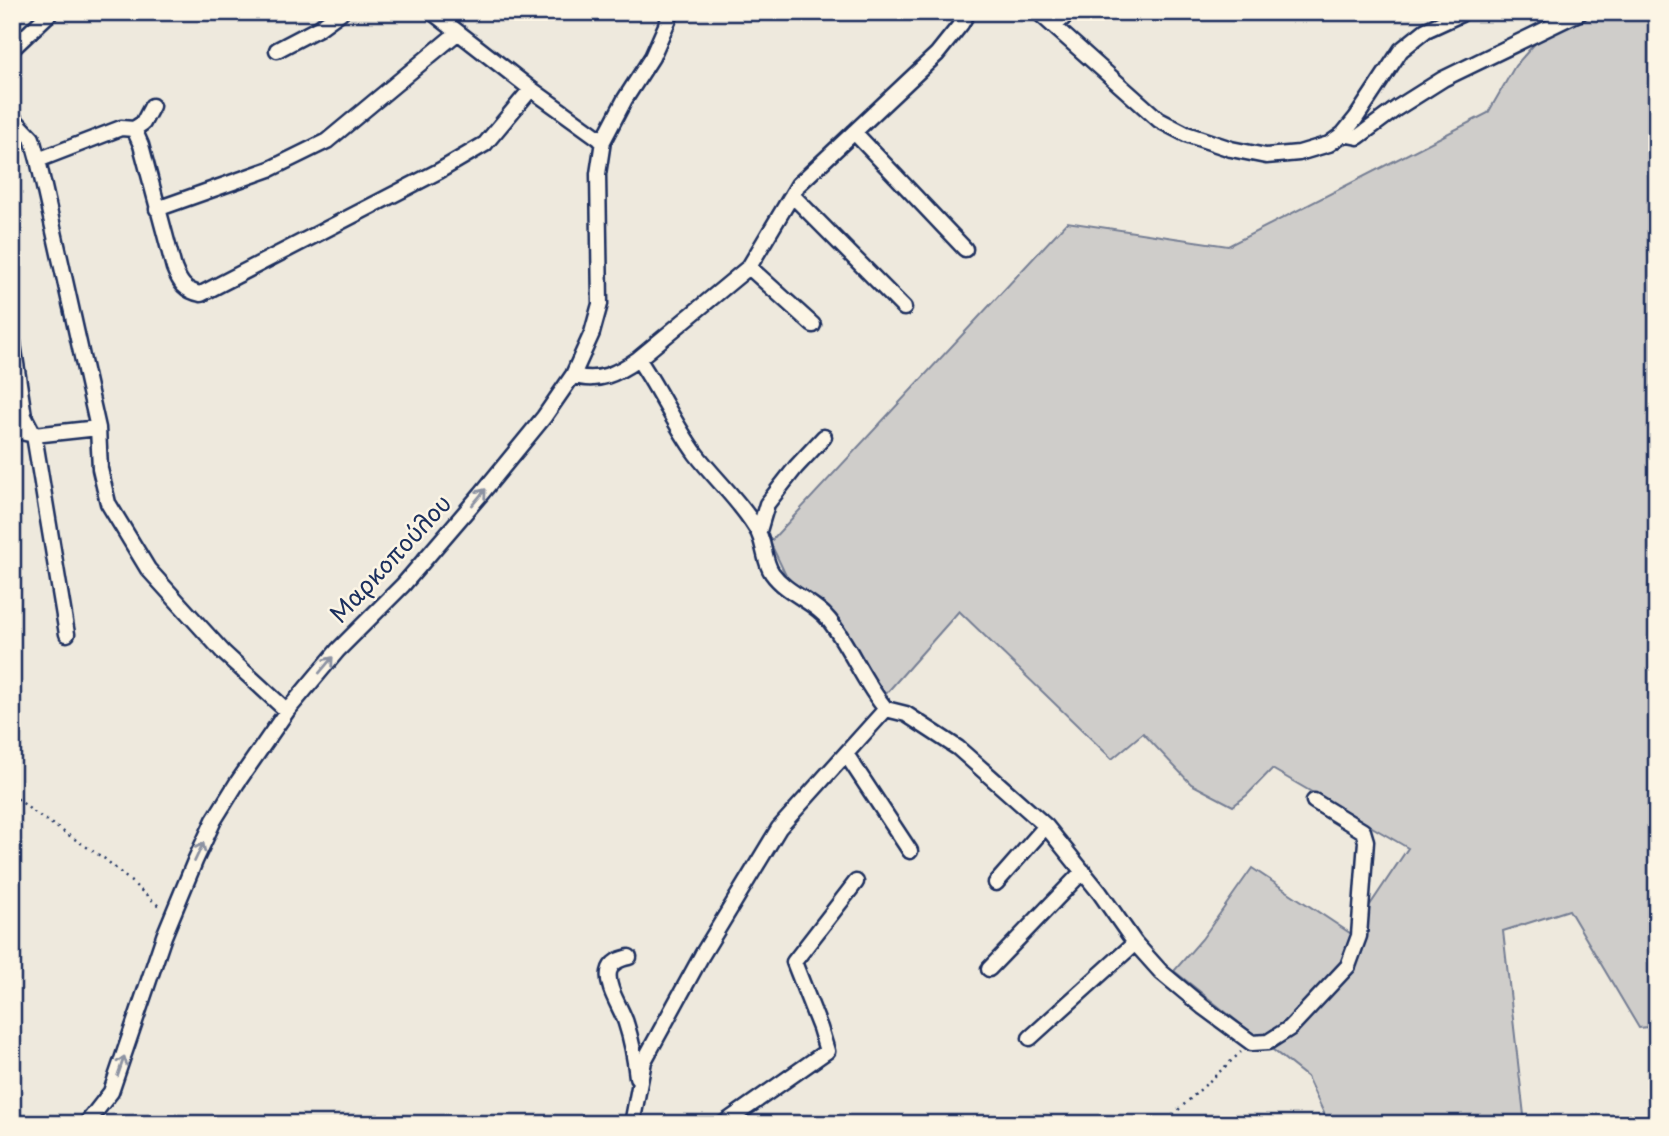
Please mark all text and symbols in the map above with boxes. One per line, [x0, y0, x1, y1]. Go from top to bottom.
street label: Μαρκοπούλου [320, 485, 459, 630]
one-way arrow [471, 488, 487, 506]
one-way arrow [318, 656, 334, 674]
one-way arrow [193, 842, 206, 863]
one-way arrow [116, 1055, 128, 1077]

